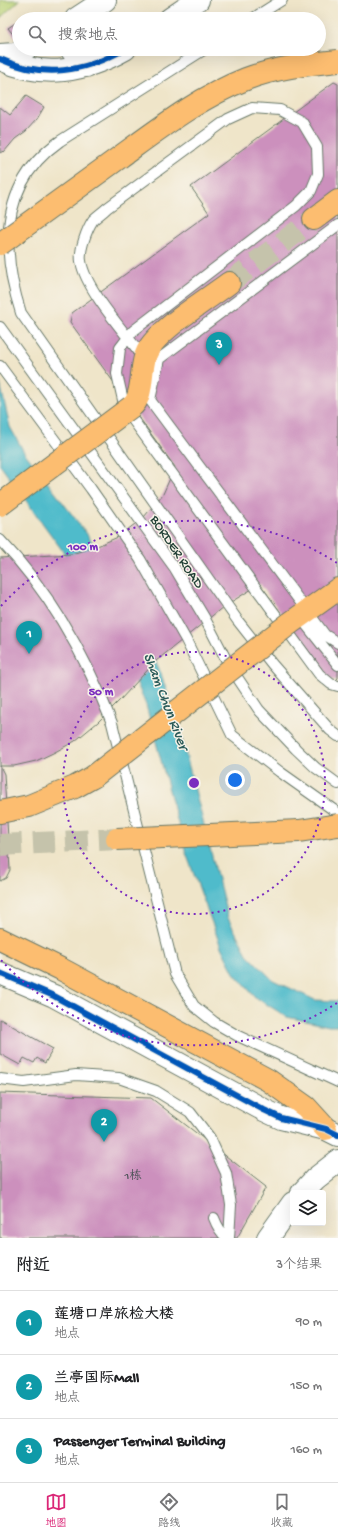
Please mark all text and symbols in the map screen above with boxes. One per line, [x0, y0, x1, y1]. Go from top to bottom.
search box [12, 12, 326, 56]
icon: search [26, 23, 48, 45]
text: 搜索地点 [58, 27, 118, 45]
pin: 3 [206, 332, 232, 365]
street label: BORDER ROAD [145, 512, 207, 593]
text: 100 m [67, 541, 98, 555]
pin: 1 [16, 621, 42, 654]
water label: Sham Chun River [138, 651, 193, 755]
text: 50 m [89, 686, 114, 700]
your location [225, 770, 245, 790]
centre of rings [187, 776, 201, 790]
pin: 2 [91, 1109, 117, 1142]
house number: 1栋 [124, 1168, 141, 1184]
map controls [290, 1190, 326, 1226]
button: layers [290, 1190, 326, 1226]
text: 附近 [16, 1257, 50, 1277]
text: 3个结果 [276, 1258, 322, 1273]
text: 莲塘口岸旅检大楼 [54, 1306, 174, 1324]
text: 1 [26, 1315, 32, 1330]
text: 90 m [296, 1315, 322, 1330]
text: 地点 [54, 1327, 80, 1342]
text: 兰亭国际Mall [54, 1370, 139, 1388]
text: 2 [26, 1379, 32, 1394]
text: 150 m [290, 1379, 322, 1394]
text: 地点 [54, 1391, 80, 1406]
text: Passenger Terminal Building [54, 1433, 226, 1451]
text: 3 [26, 1443, 32, 1458]
text: 160 m [290, 1443, 322, 1458]
text: 地点 [54, 1454, 80, 1469]
tab: 地图 [45, 1491, 67, 1530]
tab: 路线 [158, 1491, 180, 1530]
tab: 收藏 [271, 1491, 293, 1530]

